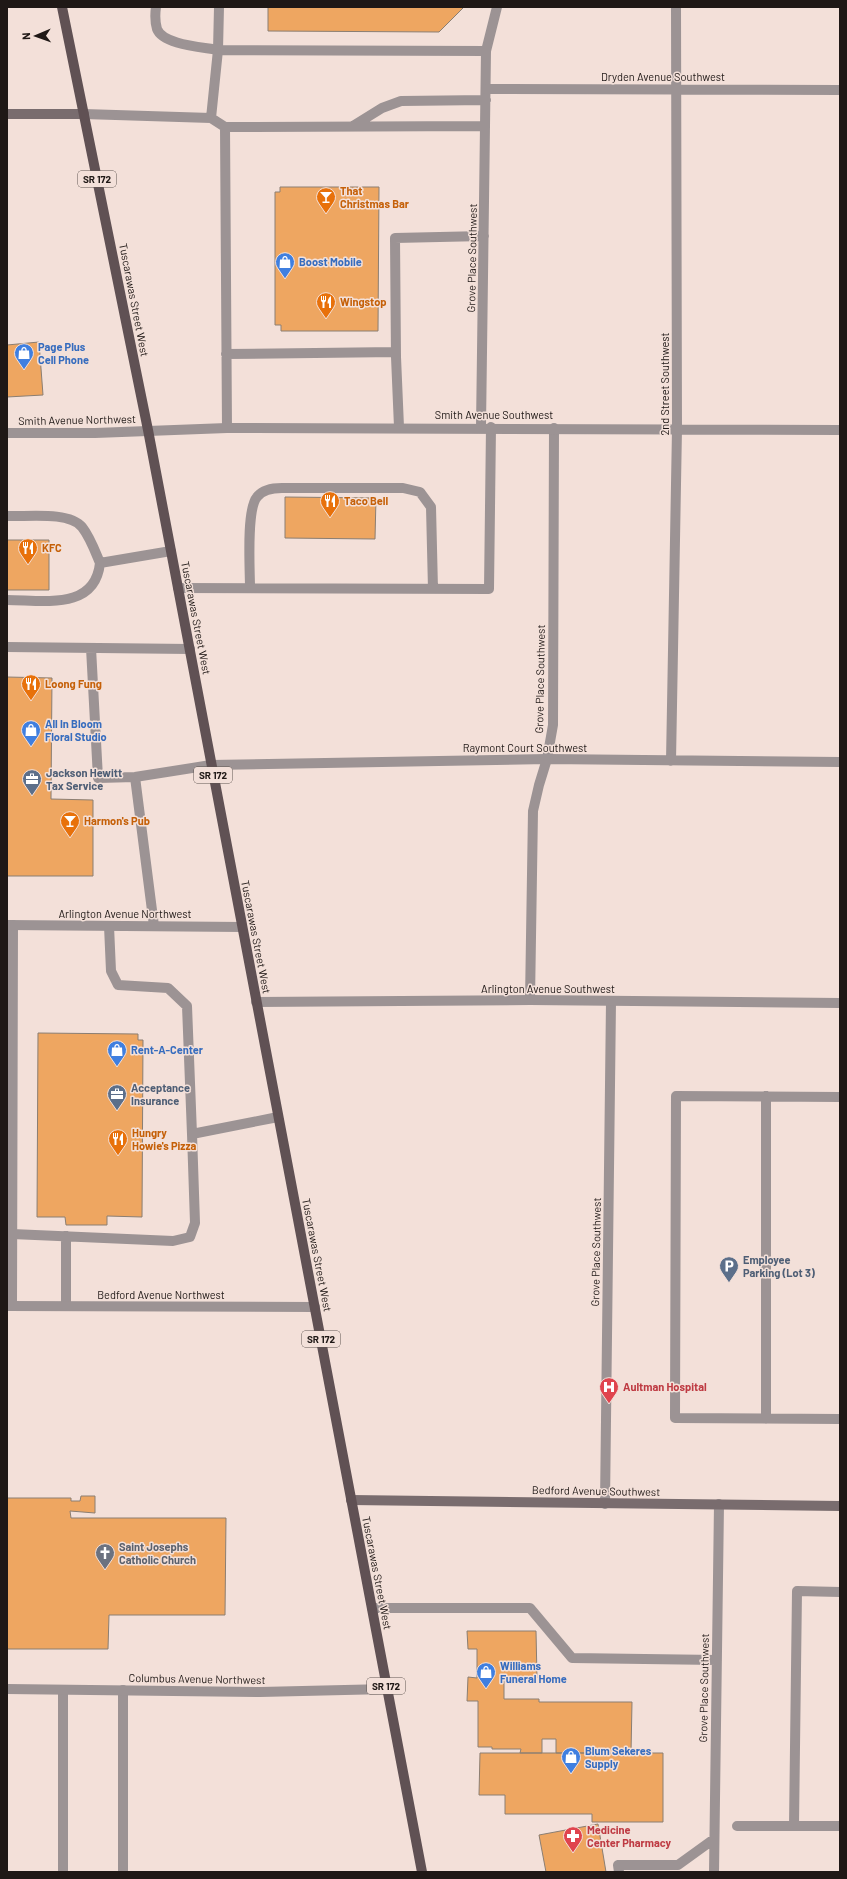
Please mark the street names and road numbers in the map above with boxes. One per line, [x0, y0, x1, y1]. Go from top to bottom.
street label: Dryden Avenue Southwest [601, 70, 725, 83]
road number: SR 172 [78, 171, 116, 187]
street label: Grove Place Southwest [464, 203, 479, 313]
street label: Tuscarawas Street West [117, 242, 152, 358]
street label: 2nd Street Southwest [658, 332, 671, 436]
street label: Smith Avenue Southwest [435, 408, 553, 421]
street label: Smith Avenue Northwest [18, 412, 136, 427]
street label: Tuscarawas Street West [179, 560, 214, 676]
street label: Grove Place Southwest [532, 624, 547, 734]
street label: Raymont Court Southwest [463, 741, 587, 754]
road number: SR 172 [194, 767, 232, 783]
street label: Tuscarawas Street West [239, 879, 274, 995]
street label: Arlington Avenue Northwest [58, 907, 192, 920]
street label: Arlington Avenue Southwest [481, 982, 615, 995]
street label: Tuscarawas Street West [300, 1197, 335, 1313]
street label: Grove Place Southwest [588, 1197, 603, 1307]
street label: Bedford Avenue Northwest [97, 1288, 225, 1301]
road number: SR 172 [302, 1331, 340, 1347]
street label: Bedford Avenue Southwest [532, 1483, 660, 1498]
street label: Tuscarawas Street West [360, 1515, 395, 1631]
street label: Grove Place Southwest [696, 1633, 711, 1743]
street label: Columbus Avenue Northwest [128, 1671, 266, 1686]
road number: SR 172 [367, 1678, 405, 1694]

